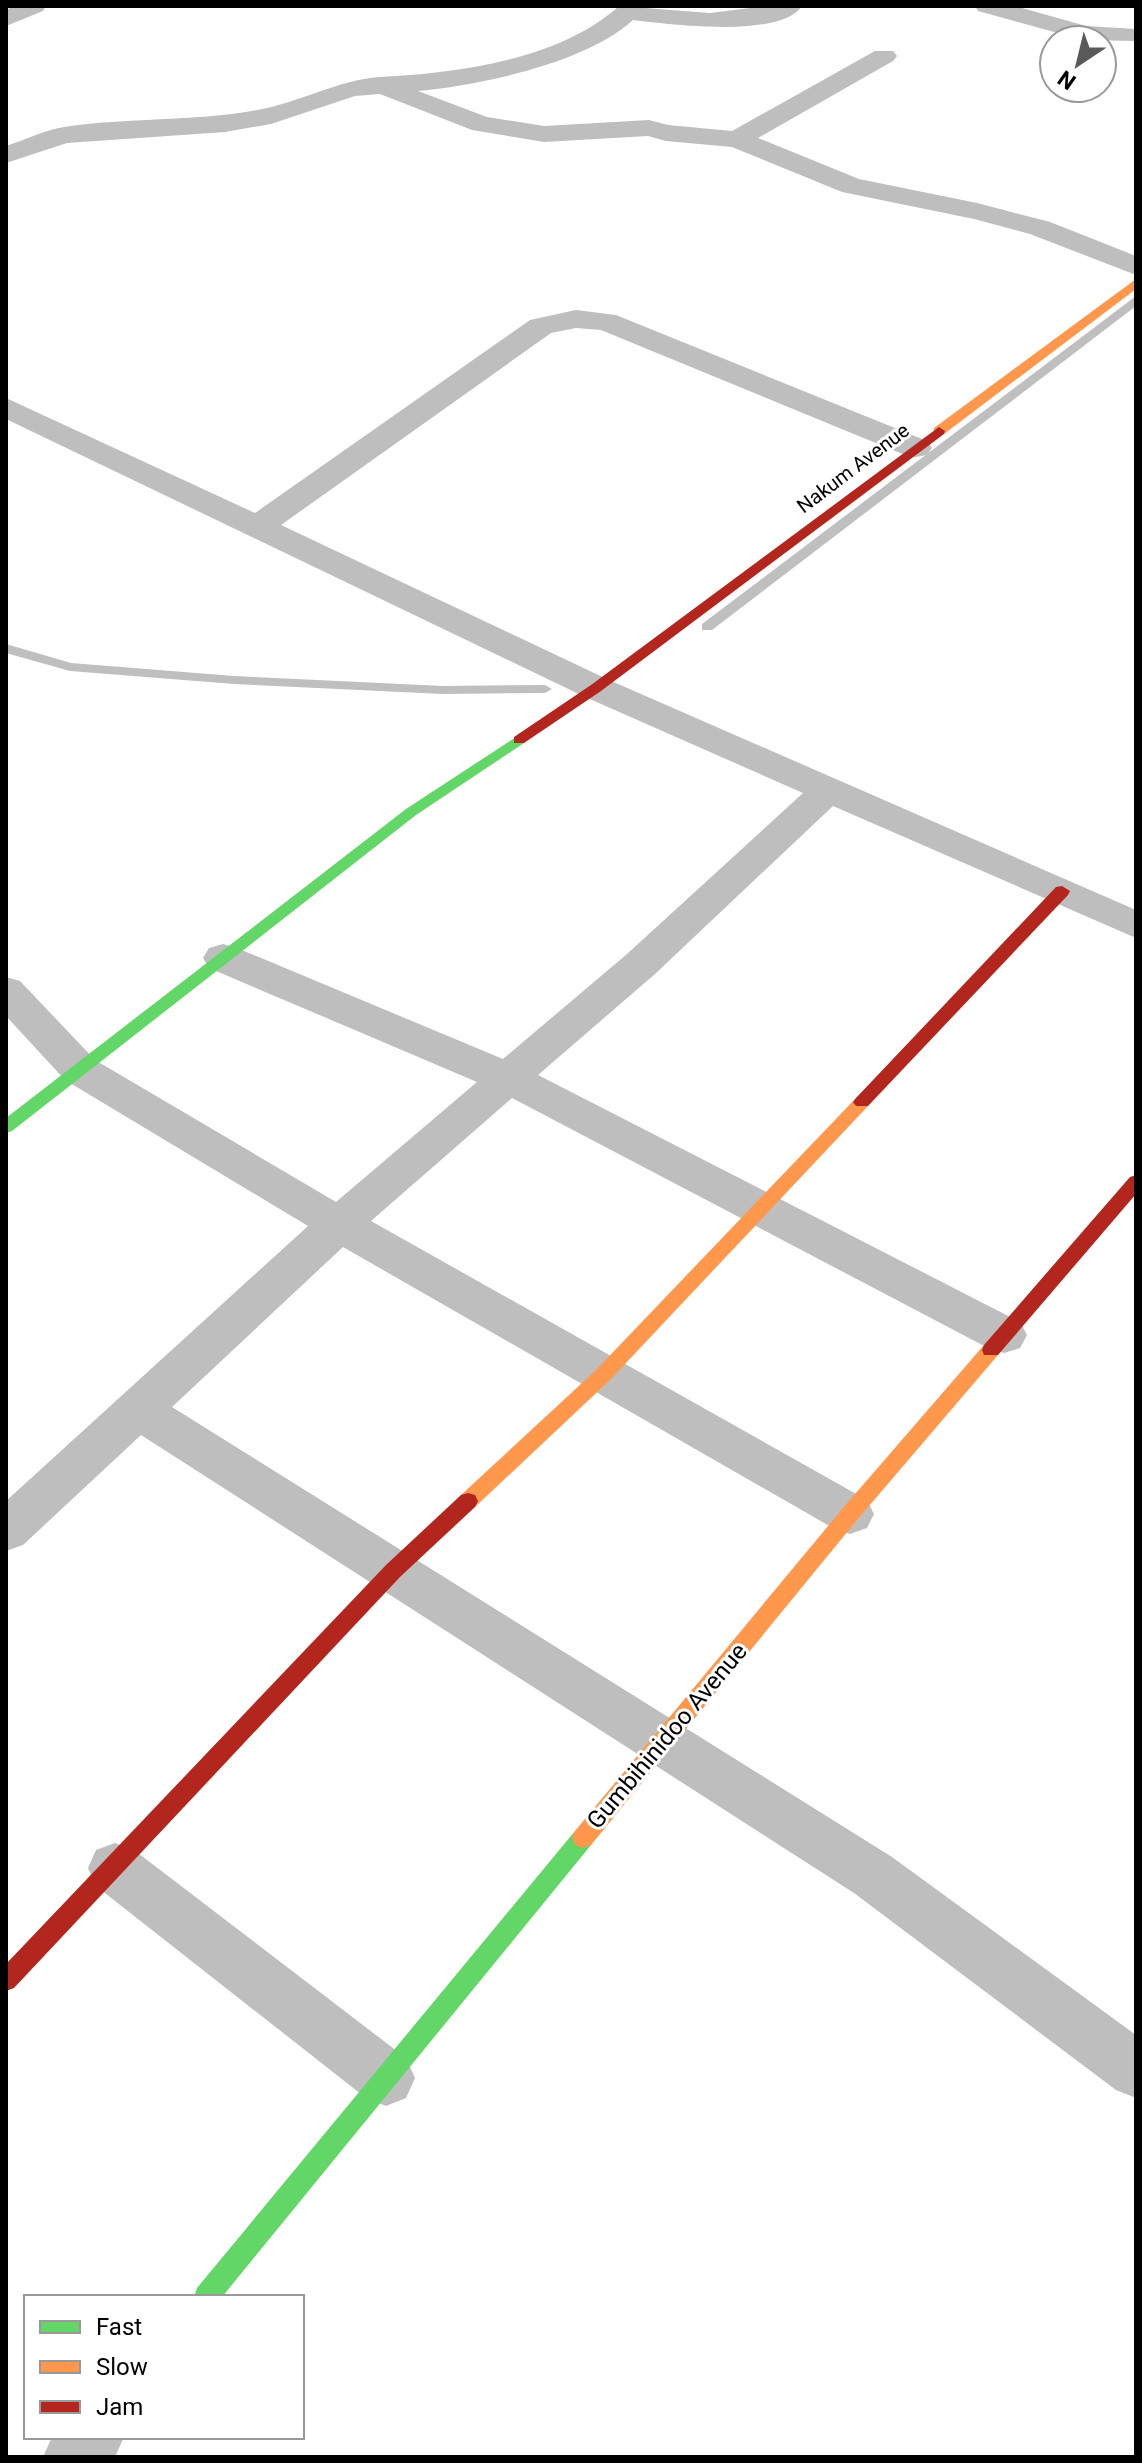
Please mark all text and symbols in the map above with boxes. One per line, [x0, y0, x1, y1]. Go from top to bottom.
north arrow [1038, 24, 1118, 104]
text: N [1053, 65, 1080, 95]
street label: Nakum Avenue [792, 418, 914, 518]
street label: Gumbihinidoo Avenue [581, 1638, 753, 1834]
legend [24, 2295, 304, 2439]
text: Fast [96, 2313, 142, 2341]
text: Slow [96, 2353, 148, 2381]
text: Jam [96, 2393, 143, 2421]

